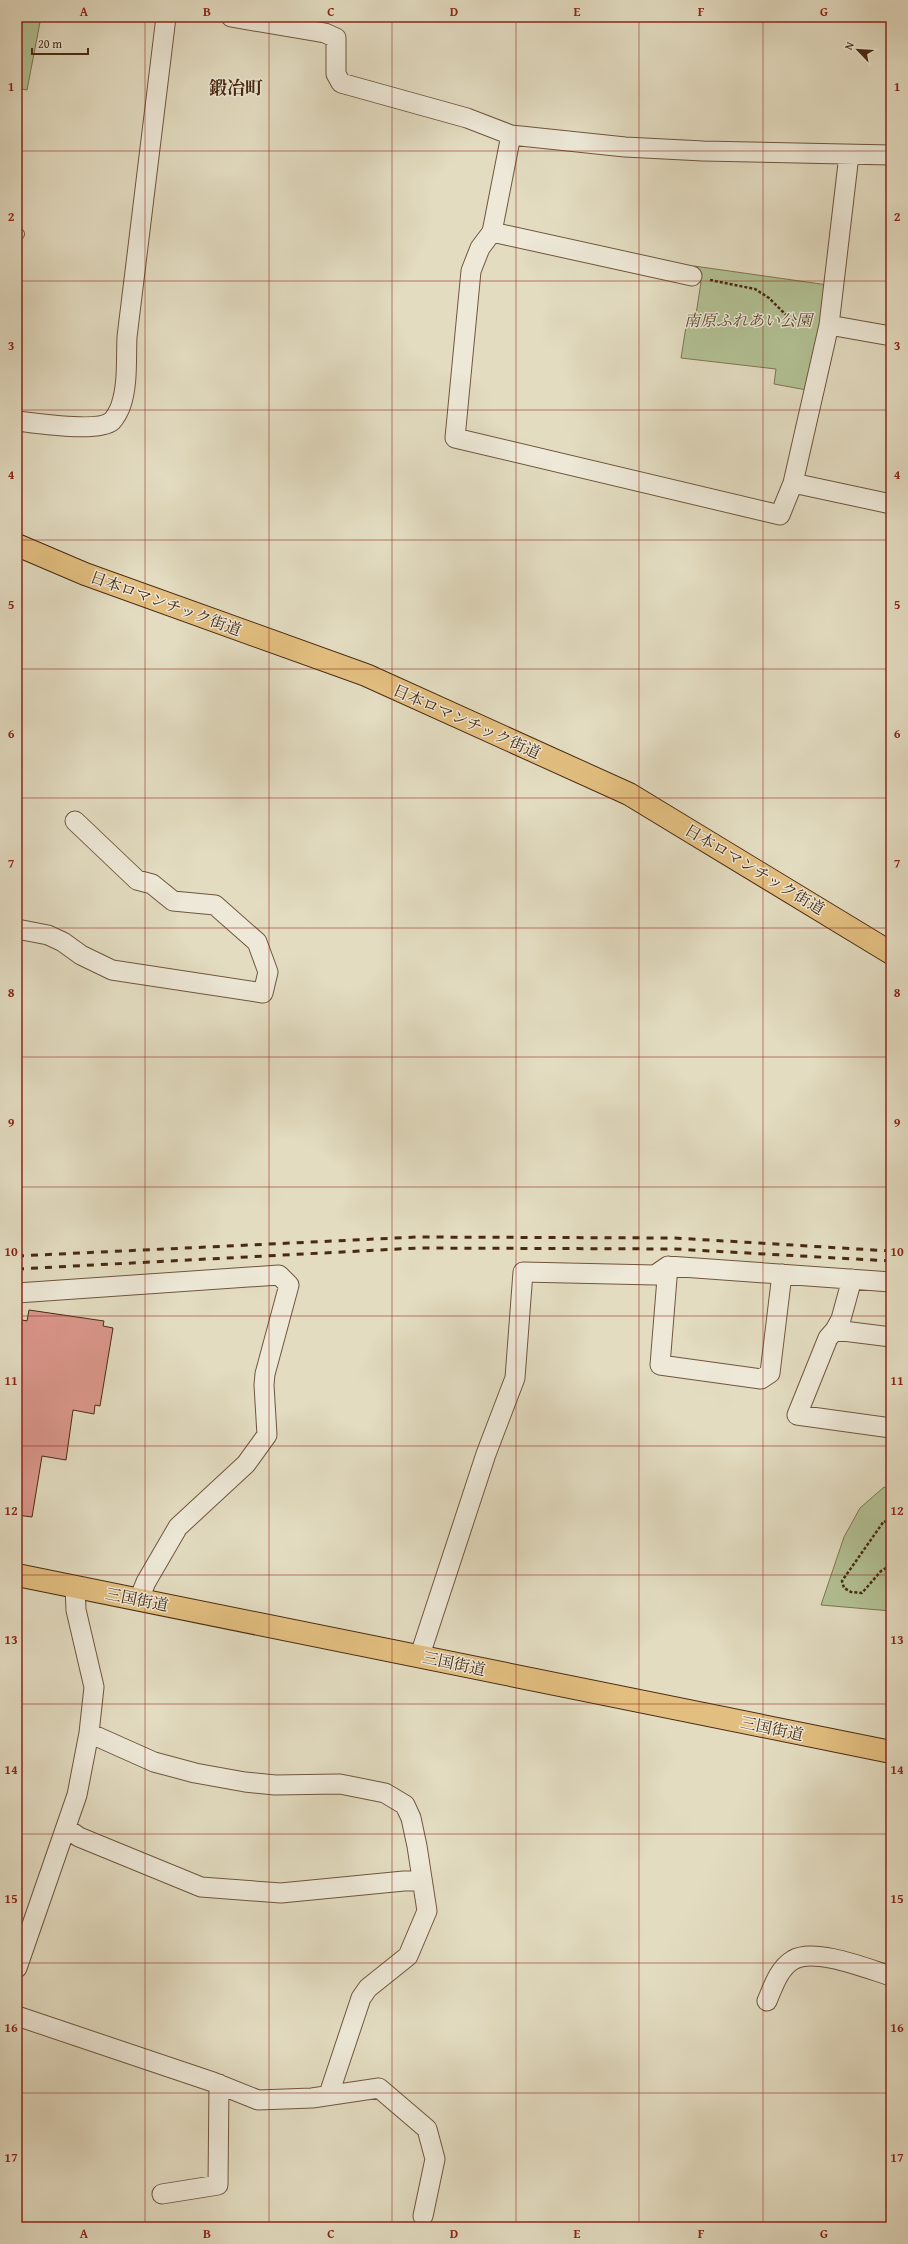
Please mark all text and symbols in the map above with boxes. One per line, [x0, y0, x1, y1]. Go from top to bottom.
text: A [80, 2, 89, 21]
text: B [203, 2, 211, 21]
text: C [327, 2, 335, 21]
text: D [450, 2, 458, 21]
text: E [574, 2, 581, 21]
text: F [698, 2, 705, 21]
text: G [820, 2, 828, 21]
scale bar [32, 30, 88, 56]
north arrow [838, 30, 878, 70]
text: 20 m [38, 35, 62, 52]
text: N [840, 38, 858, 52]
district label: 鍛冶町 [209, 74, 263, 101]
text: 1 [8, 77, 14, 96]
text: 1 [894, 77, 900, 96]
text: 2 [8, 207, 15, 226]
text: 2 [894, 207, 901, 226]
park label: 南原ふれあい公園 [684, 308, 815, 332]
text: 3 [8, 336, 14, 355]
text: 3 [894, 336, 900, 355]
text: 4 [8, 465, 15, 484]
text: 4 [894, 465, 901, 484]
street label: 日本ロマンチック街道 [87, 564, 245, 642]
text: 5 [8, 595, 15, 614]
text: 5 [894, 595, 901, 614]
street label: 日本ロマンチック街道 [389, 678, 545, 764]
text: 6 [8, 724, 15, 743]
text: 6 [894, 724, 901, 743]
street label: 日本ロマンチック街道 [680, 818, 830, 920]
text: 7 [8, 854, 15, 873]
text: 7 [894, 854, 901, 873]
text: 8 [8, 983, 15, 1002]
text: 8 [894, 983, 901, 1002]
text: 9 [8, 1113, 15, 1132]
text: 9 [894, 1113, 901, 1132]
text: 10 [4, 1242, 18, 1261]
text: 10 [890, 1242, 904, 1261]
text: 11 [4, 1371, 18, 1390]
text: 11 [890, 1371, 904, 1390]
text: 12 [4, 1501, 18, 1520]
text: 12 [890, 1501, 904, 1520]
street label: 三国街道 [103, 1581, 171, 1617]
text: 13 [4, 1630, 18, 1649]
text: 13 [890, 1630, 904, 1649]
street label: 三国街道 [420, 1645, 488, 1681]
street label: 三国街道 [738, 1710, 806, 1746]
text: 14 [4, 1760, 18, 1779]
text: 14 [890, 1760, 904, 1779]
text: 15 [4, 1889, 18, 1908]
text: 15 [890, 1889, 904, 1908]
text: 16 [4, 2018, 18, 2037]
text: 16 [890, 2018, 904, 2037]
text: 17 [4, 2148, 18, 2167]
text: 17 [890, 2148, 904, 2167]
text: A [80, 2224, 89, 2243]
text: B [203, 2224, 211, 2243]
text: C [327, 2224, 335, 2243]
text: D [450, 2224, 458, 2243]
text: E [574, 2224, 581, 2243]
text: F [698, 2224, 705, 2243]
text: G [820, 2224, 828, 2243]

